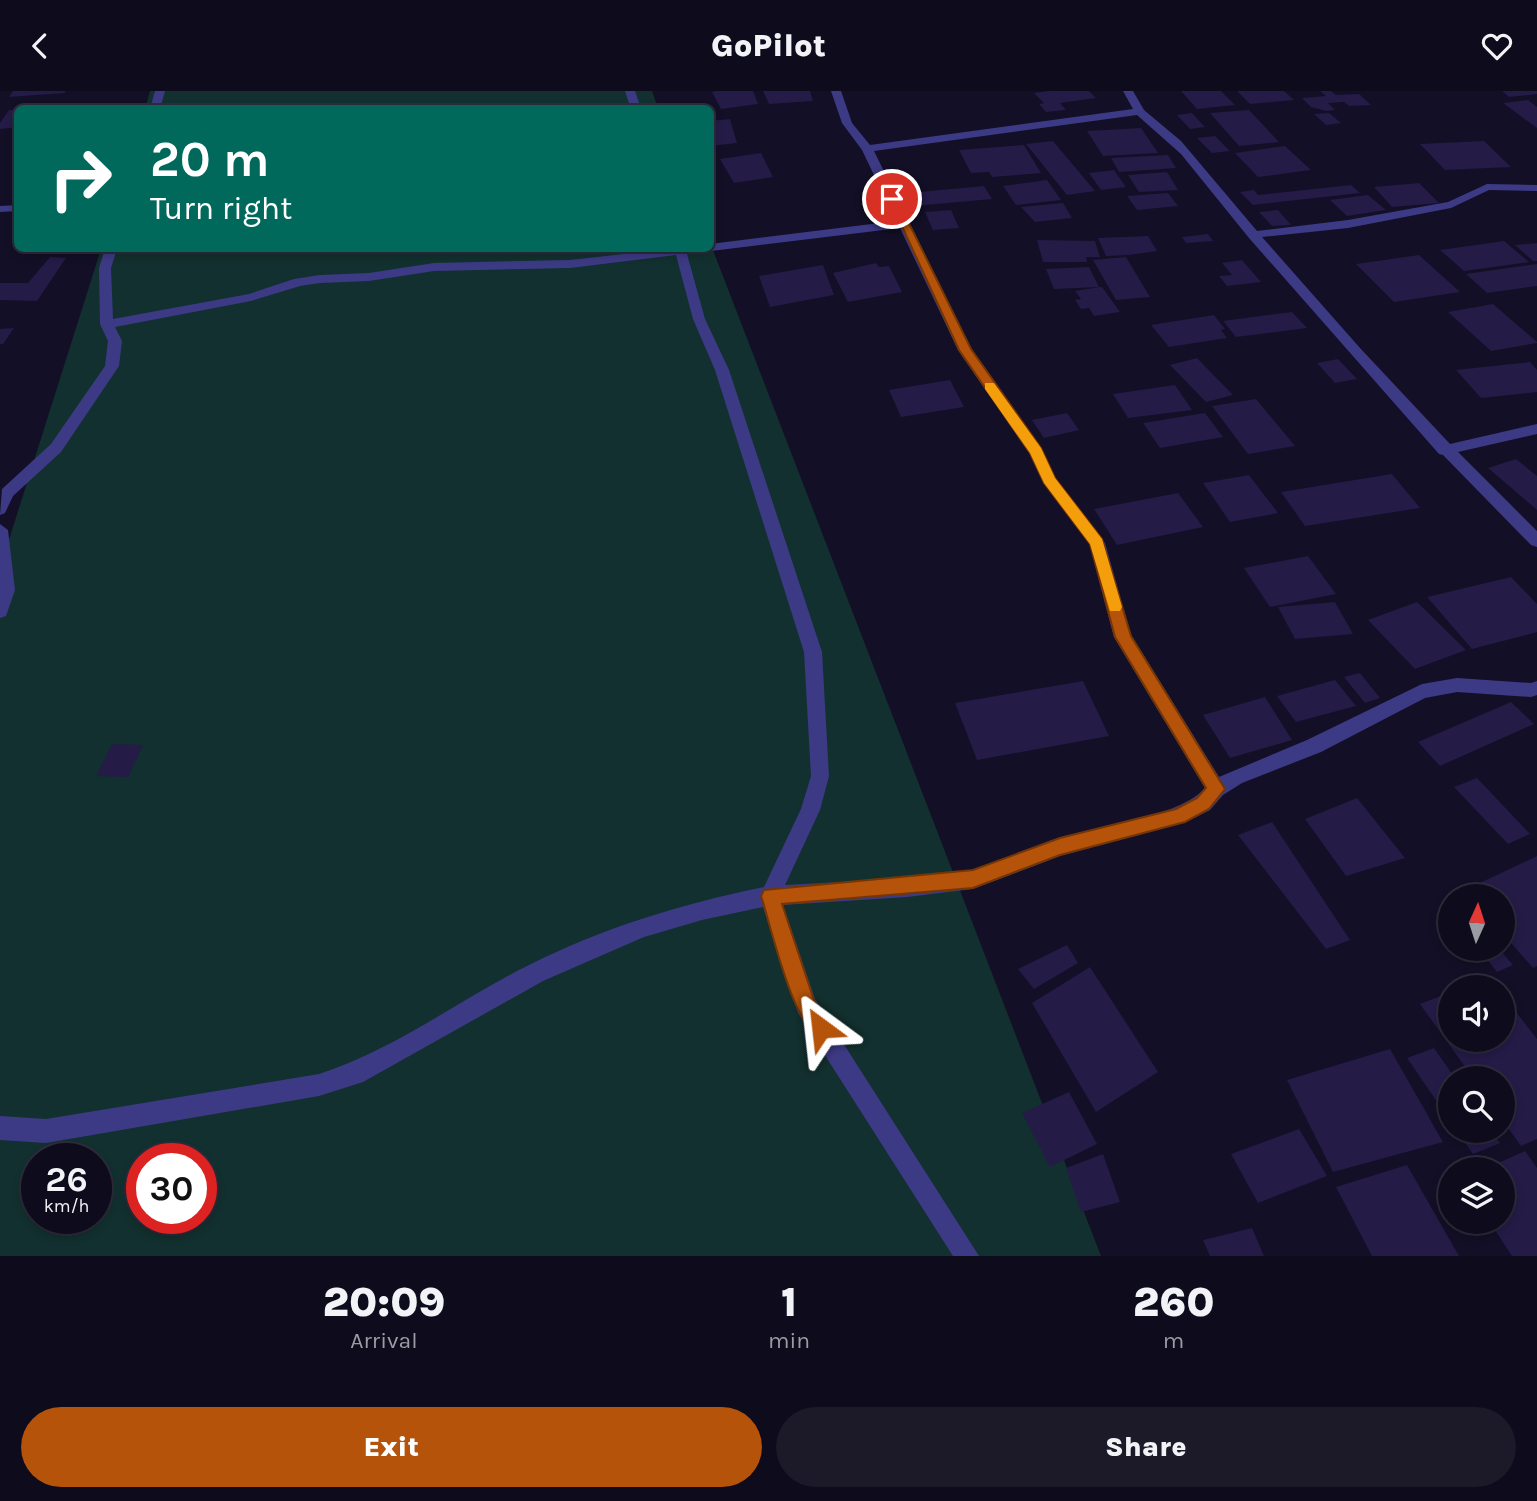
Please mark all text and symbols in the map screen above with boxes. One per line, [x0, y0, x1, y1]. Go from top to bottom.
icon: back [21, 27, 59, 65]
text: GoPilot [711, 27, 826, 64]
icon: heart [1478, 27, 1516, 65]
text: 20 m [150, 131, 270, 188]
icon: right [35, 133, 126, 224]
pin [862, 169, 922, 229]
icon: arrive [873, 180, 911, 218]
text: Turn right [150, 190, 292, 227]
north arrow [1438, 884, 1516, 961]
map controls [1438, 884, 1515, 1234]
button: sound [1438, 975, 1515, 1052]
position arrow [784, 991, 858, 1065]
button: search [1438, 1066, 1515, 1143]
speed limit sign: 30 [126, 1143, 217, 1234]
button: layers [1438, 1157, 1515, 1234]
text: 26 [45, 1159, 88, 1200]
text: km/h [44, 1195, 89, 1217]
text: 20:09 [322, 1277, 446, 1327]
text: 1 [781, 1277, 797, 1327]
text: 260 [1133, 1277, 1215, 1327]
text: Arrival [350, 1327, 418, 1354]
text: min [768, 1327, 810, 1354]
text: m [1163, 1327, 1184, 1354]
button: Exit [21, 1407, 762, 1487]
button: Share [776, 1407, 1516, 1487]

